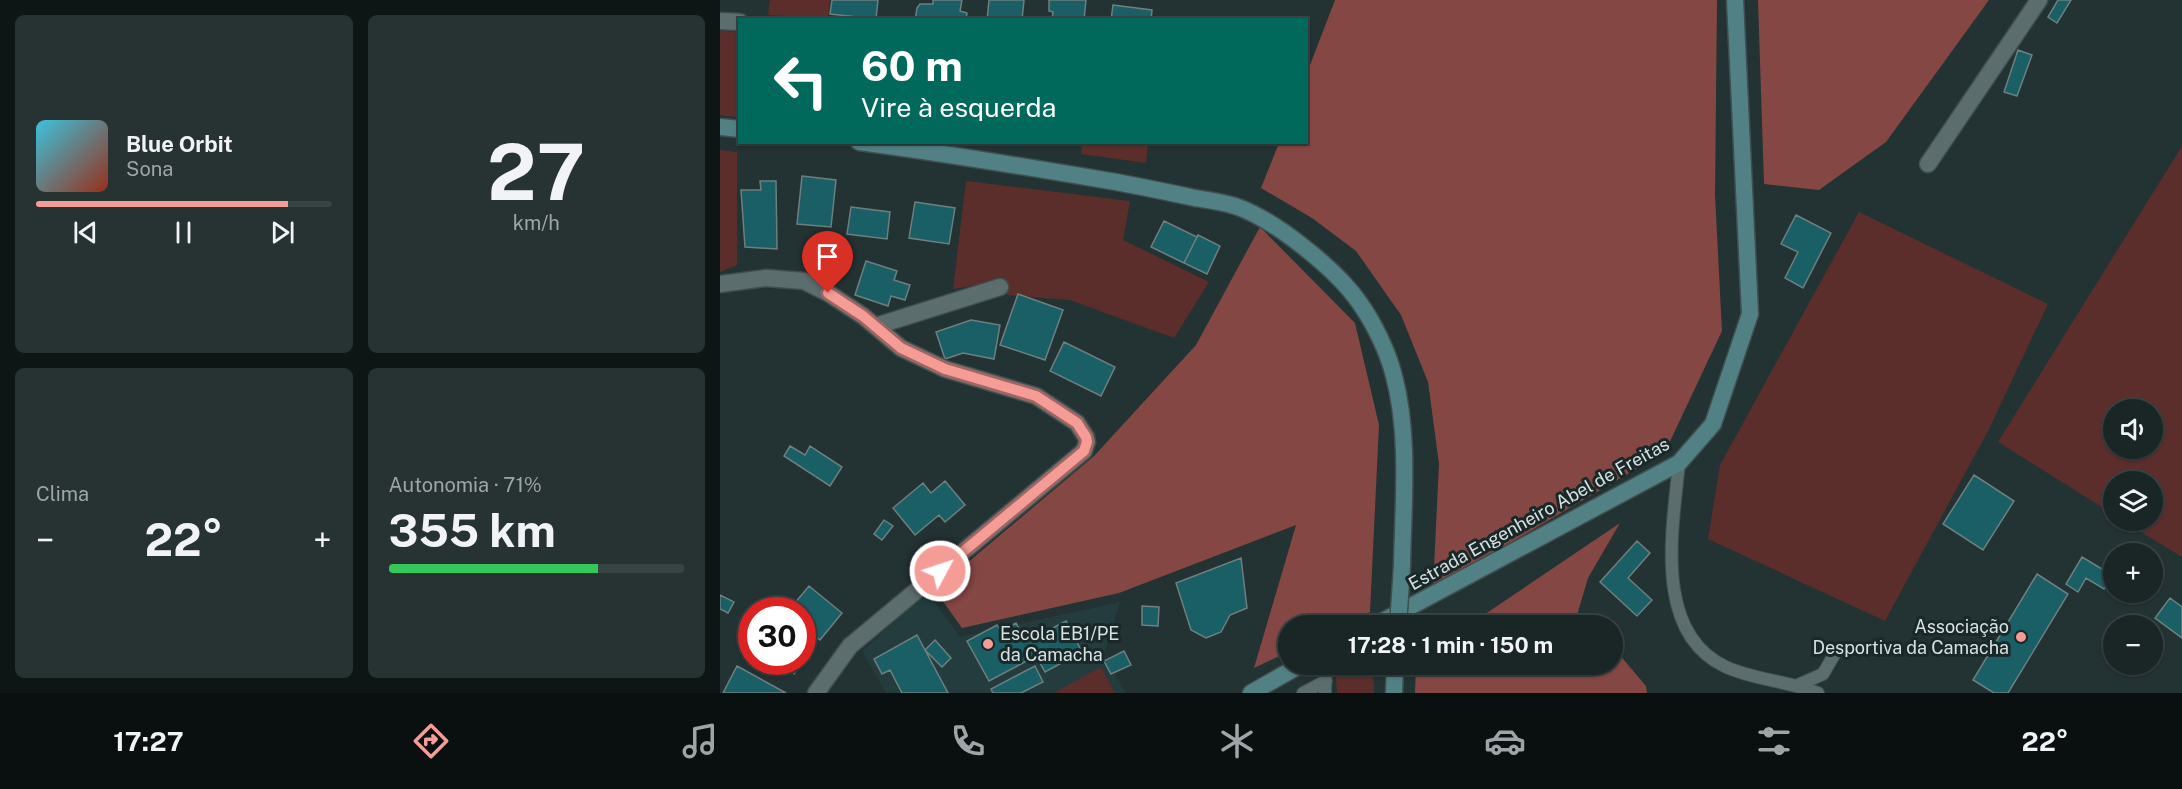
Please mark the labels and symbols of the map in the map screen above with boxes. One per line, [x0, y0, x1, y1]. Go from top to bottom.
pin [802, 231, 853, 293]
street label: Estrada Engenheiro Abel de Freitas [1405, 433, 1673, 594]
position arrow [908, 539, 972, 603]
speed limit sign: 30 [738, 597, 816, 675]
place label: Associação Desportiva da Camacha [1812, 616, 2009, 658]
place label: Escola EB1/PE da Camacha [1000, 623, 1119, 665]
marker: Associação Desportiva da Camacha [2014, 630, 2028, 644]
marker: Escola EB1/PE da Camacha [981, 637, 995, 651]

